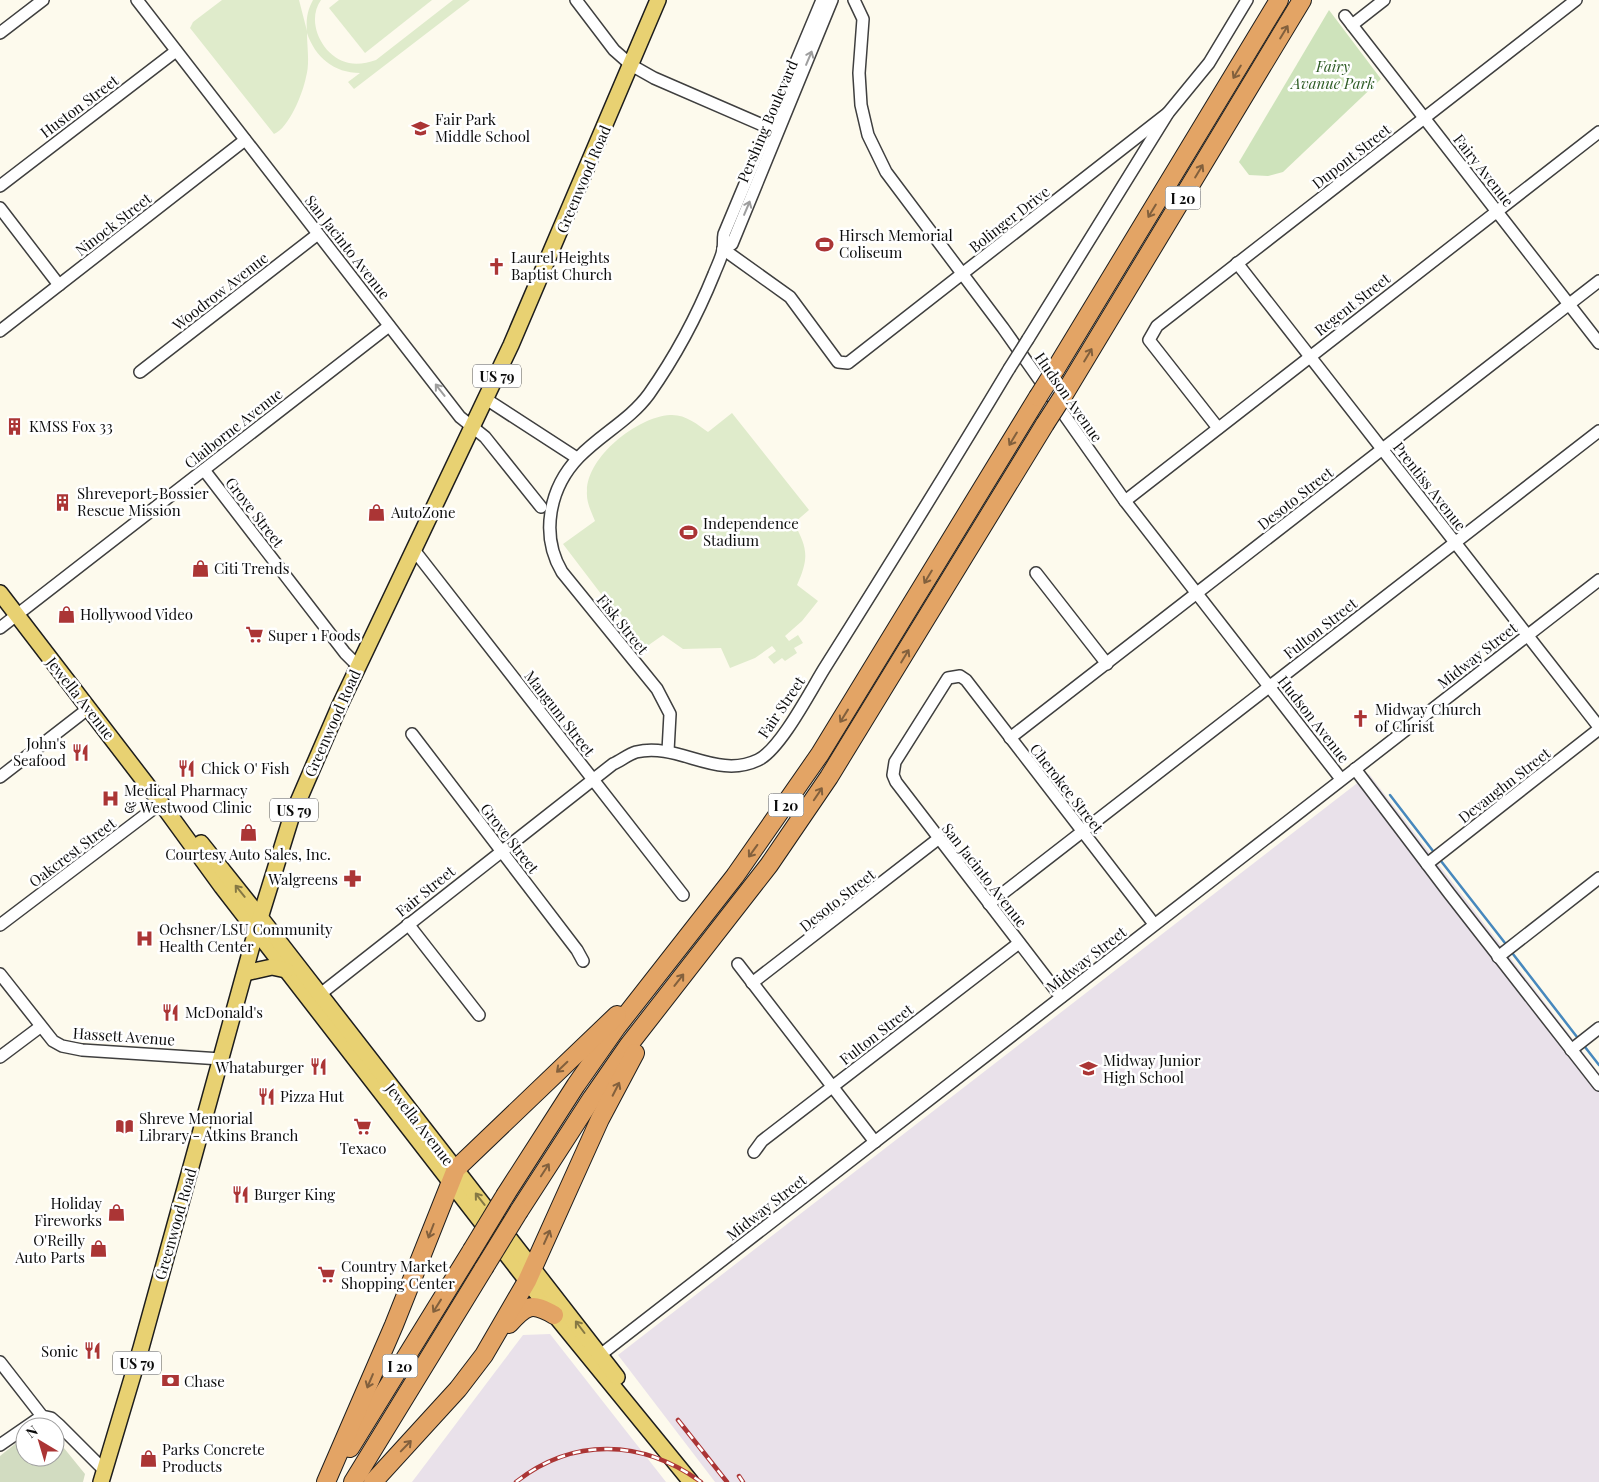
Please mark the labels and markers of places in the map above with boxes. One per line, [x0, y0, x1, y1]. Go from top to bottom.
place label: Fair Park Middle School [435, 109, 530, 146]
school or university icon: Fair Park Middle School [411, 118, 431, 138]
place label: Hirsch Memorial Coliseum [839, 225, 953, 262]
sports icon: Hirsch Memorial Coliseum [815, 234, 835, 254]
place label: Laurel Heights Baptist Church [511, 247, 612, 284]
church icon: Laurel Heights Baptist Church [487, 256, 507, 276]
building icon: KMSS Fox 33 [5, 416, 25, 436]
place label: KMSS Fox 33 [29, 416, 113, 436]
place label: Shreveport-Bossier Rescue Mission [77, 483, 209, 520]
building icon: Shreveport-Bossier Rescue Mission [53, 492, 73, 512]
shop icon: AutoZone [367, 502, 387, 522]
place label: AutoZone [390, 502, 456, 522]
place label: Independence Stadium [703, 513, 799, 550]
sports icon: Independence Stadium [679, 522, 699, 542]
shop icon: Citi Trends [190, 558, 210, 578]
place label: Citi Trends [214, 558, 289, 578]
shop icon: Hollywood Video [56, 604, 76, 624]
place label: Hollywood Video [80, 604, 193, 624]
supermarket icon: Super 1 Foods [244, 625, 264, 645]
place label: Super 1 Foods [268, 625, 361, 645]
place label: Midway Church of Christ [1375, 699, 1481, 736]
church icon: Midway Church of Christ [1351, 708, 1371, 728]
place label: John's Seafood [13, 733, 66, 770]
restaurant icon: John's Seafood [70, 742, 90, 762]
restaurant icon: Chick O' Fish [177, 758, 197, 778]
place label: Chick O' Fish [201, 758, 290, 778]
place label: Medical Pharmacy & Westwood Clinic [124, 780, 252, 817]
hospital icon: Medical Pharmacy & Westwood Clinic [100, 789, 120, 809]
shop icon: Courtesy Auto Sales, Inc. [238, 823, 258, 843]
place label: Courtesy Auto Sales, Inc. [165, 844, 331, 864]
place label: Walgreens [267, 869, 338, 889]
pharmacy icon: Walgreens [342, 869, 362, 889]
place label: Ochsner/LSU Community Health Center [159, 919, 333, 956]
hospital icon: Ochsner/LSU Community Health Center [135, 928, 155, 948]
restaurant icon: McDonald's [161, 1002, 181, 1022]
place label: McDonald's [185, 1002, 263, 1022]
place label: Midway Junior High School [1103, 1050, 1201, 1087]
place label: Whataburger [215, 1057, 304, 1077]
restaurant icon: Whataburger [308, 1057, 328, 1077]
school or university icon: Midway Junior High School [1079, 1059, 1099, 1079]
restaurant icon: Pizza Hut [256, 1086, 276, 1106]
place label: Pizza Hut [280, 1086, 344, 1106]
place label: Shreve Memorial Library - Atkins Branch [139, 1108, 299, 1145]
library icon: Shreve Memorial Library - Atkins Branch [115, 1117, 135, 1137]
supermarket icon: Texaco [353, 1117, 373, 1137]
place label: Texaco [340, 1138, 386, 1158]
restaurant icon: Burger King [230, 1184, 250, 1204]
place label: Burger King [254, 1184, 335, 1204]
place label: Holiday Fireworks [34, 1193, 102, 1230]
shop icon: Holiday Fireworks [106, 1202, 126, 1222]
place label: O'Reilly Auto Parts [14, 1230, 85, 1267]
shop icon: O'Reilly Auto Parts [89, 1239, 109, 1259]
place label: Country Market Shopping Center [341, 1256, 455, 1293]
supermarket icon: Country Market Shopping Center [317, 1265, 337, 1285]
place label: Sonic [41, 1341, 78, 1361]
restaurant icon: Sonic [82, 1341, 102, 1361]
bank icon: Chase [160, 1371, 180, 1391]
place label: Chase [184, 1371, 225, 1391]
place label: Parks Concrete Products [162, 1439, 265, 1476]
shop icon: Parks Concrete Products [138, 1448, 158, 1468]

